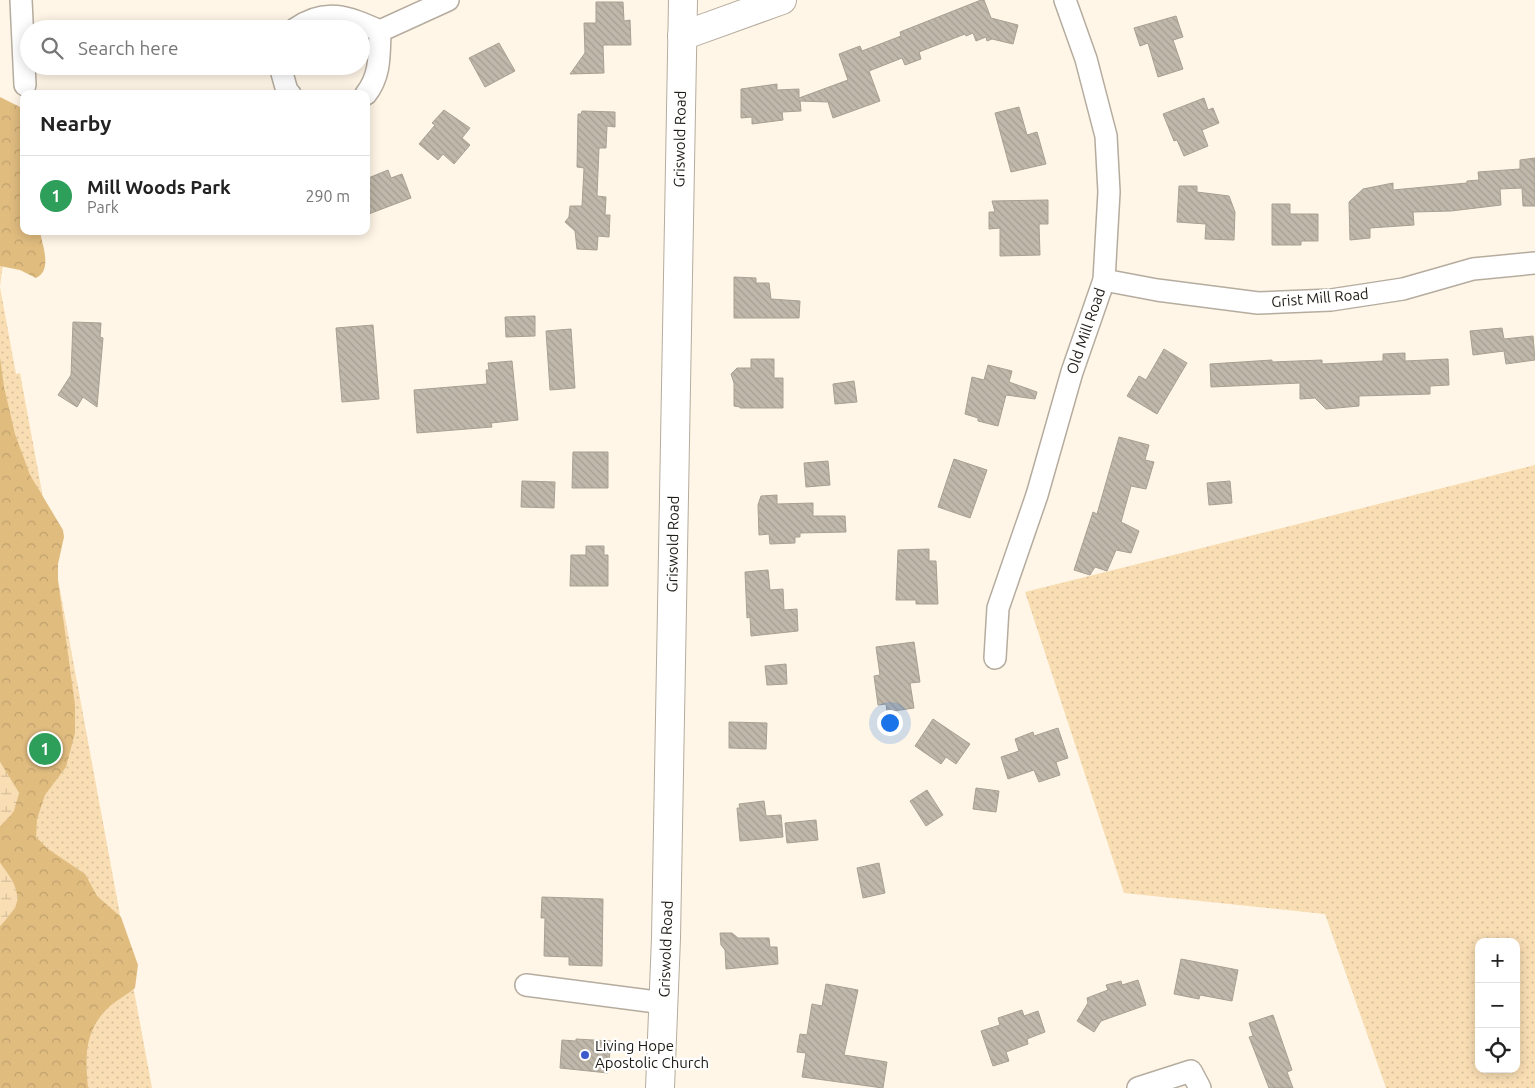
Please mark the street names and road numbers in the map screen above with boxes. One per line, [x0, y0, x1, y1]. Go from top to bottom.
street label: Griswold Road [670, 90, 689, 188]
street label: Old Mill Road [1063, 285, 1108, 376]
street label: Grist Mill Road [1271, 285, 1369, 310]
street label: Griswold Road [663, 495, 682, 593]
street label: Griswold Road [655, 900, 676, 998]

